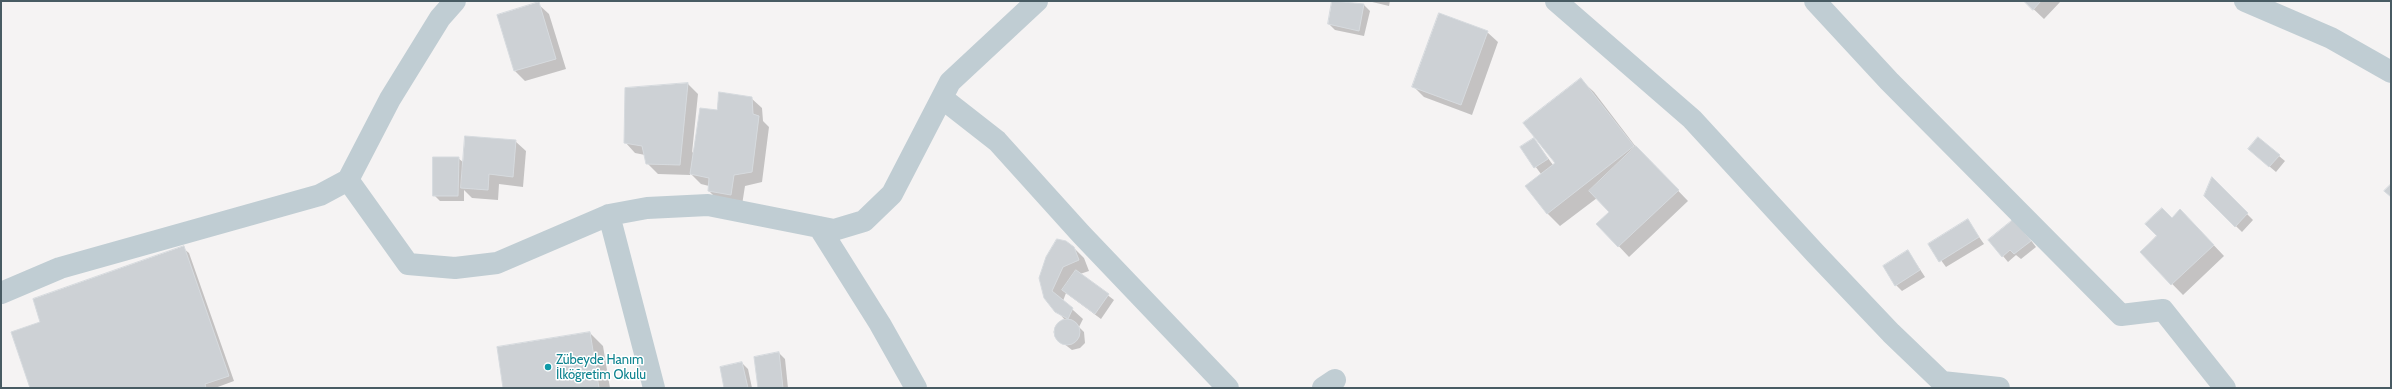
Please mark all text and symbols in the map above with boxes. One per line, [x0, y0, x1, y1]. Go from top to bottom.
place label: Zübeyde Hanım İlköğretim Okulu [556, 352, 646, 383]
marker: Zübeyde Hanım İlköğretim Okulu [543, 362, 553, 372]

